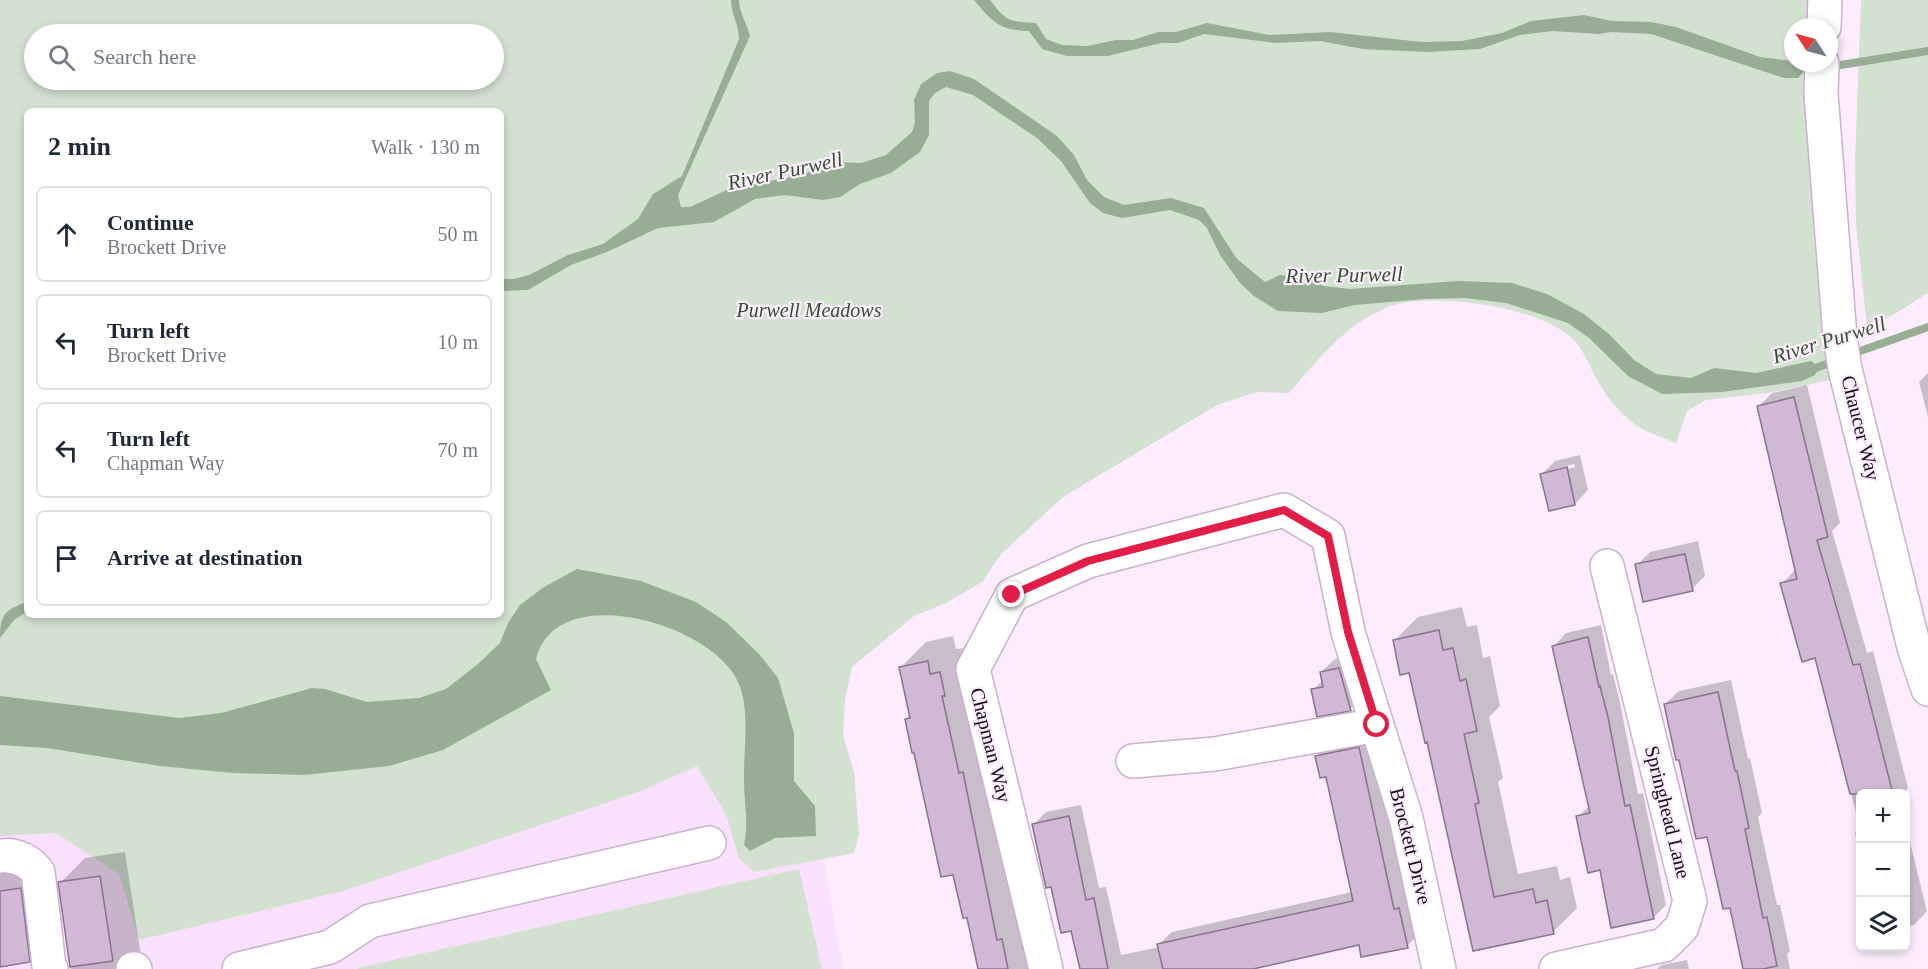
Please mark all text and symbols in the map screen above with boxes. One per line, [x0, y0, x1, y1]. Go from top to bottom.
north arrow [1784, 18, 1838, 72]
search box [24, 24, 504, 90]
icon: search [45, 41, 78, 74]
text: Search here [93, 44, 196, 69]
text: 2 min [48, 132, 111, 161]
text: Walk · 130 m [371, 136, 480, 158]
water label: River Purwell [724, 147, 845, 195]
text: Continue [107, 210, 194, 235]
icon: ahead [50, 218, 83, 251]
text: 50 m [437, 223, 478, 245]
text: Brockett Drive [107, 236, 226, 258]
water label: River Purwell [1284, 262, 1403, 288]
park label: Purwell Meadows [736, 299, 882, 321]
water label: River Purwell [1768, 311, 1889, 369]
text: Turn left [107, 318, 190, 343]
icon: left [50, 326, 83, 359]
text: 10 m [437, 331, 478, 353]
text: Brockett Drive [107, 344, 226, 366]
street label: Chaucer Way [1836, 373, 1885, 483]
text: Turn left [107, 426, 190, 451]
icon: left [50, 434, 83, 467]
text: 70 m [437, 439, 478, 461]
text: Chapman Way [107, 452, 224, 474]
icon: arrive [50, 542, 83, 575]
text: Arrive at destination [107, 545, 303, 570]
route end [998, 581, 1024, 607]
street label: Chapman Way [965, 685, 1016, 805]
route start [1363, 711, 1389, 737]
street label: Springhead Lane [1640, 743, 1695, 881]
street label: Brockett Drive [1386, 785, 1436, 907]
map controls [1856, 789, 1910, 951]
button: + [1856, 789, 1910, 843]
button: − [1856, 843, 1910, 897]
button: layers [1856, 897, 1910, 951]

